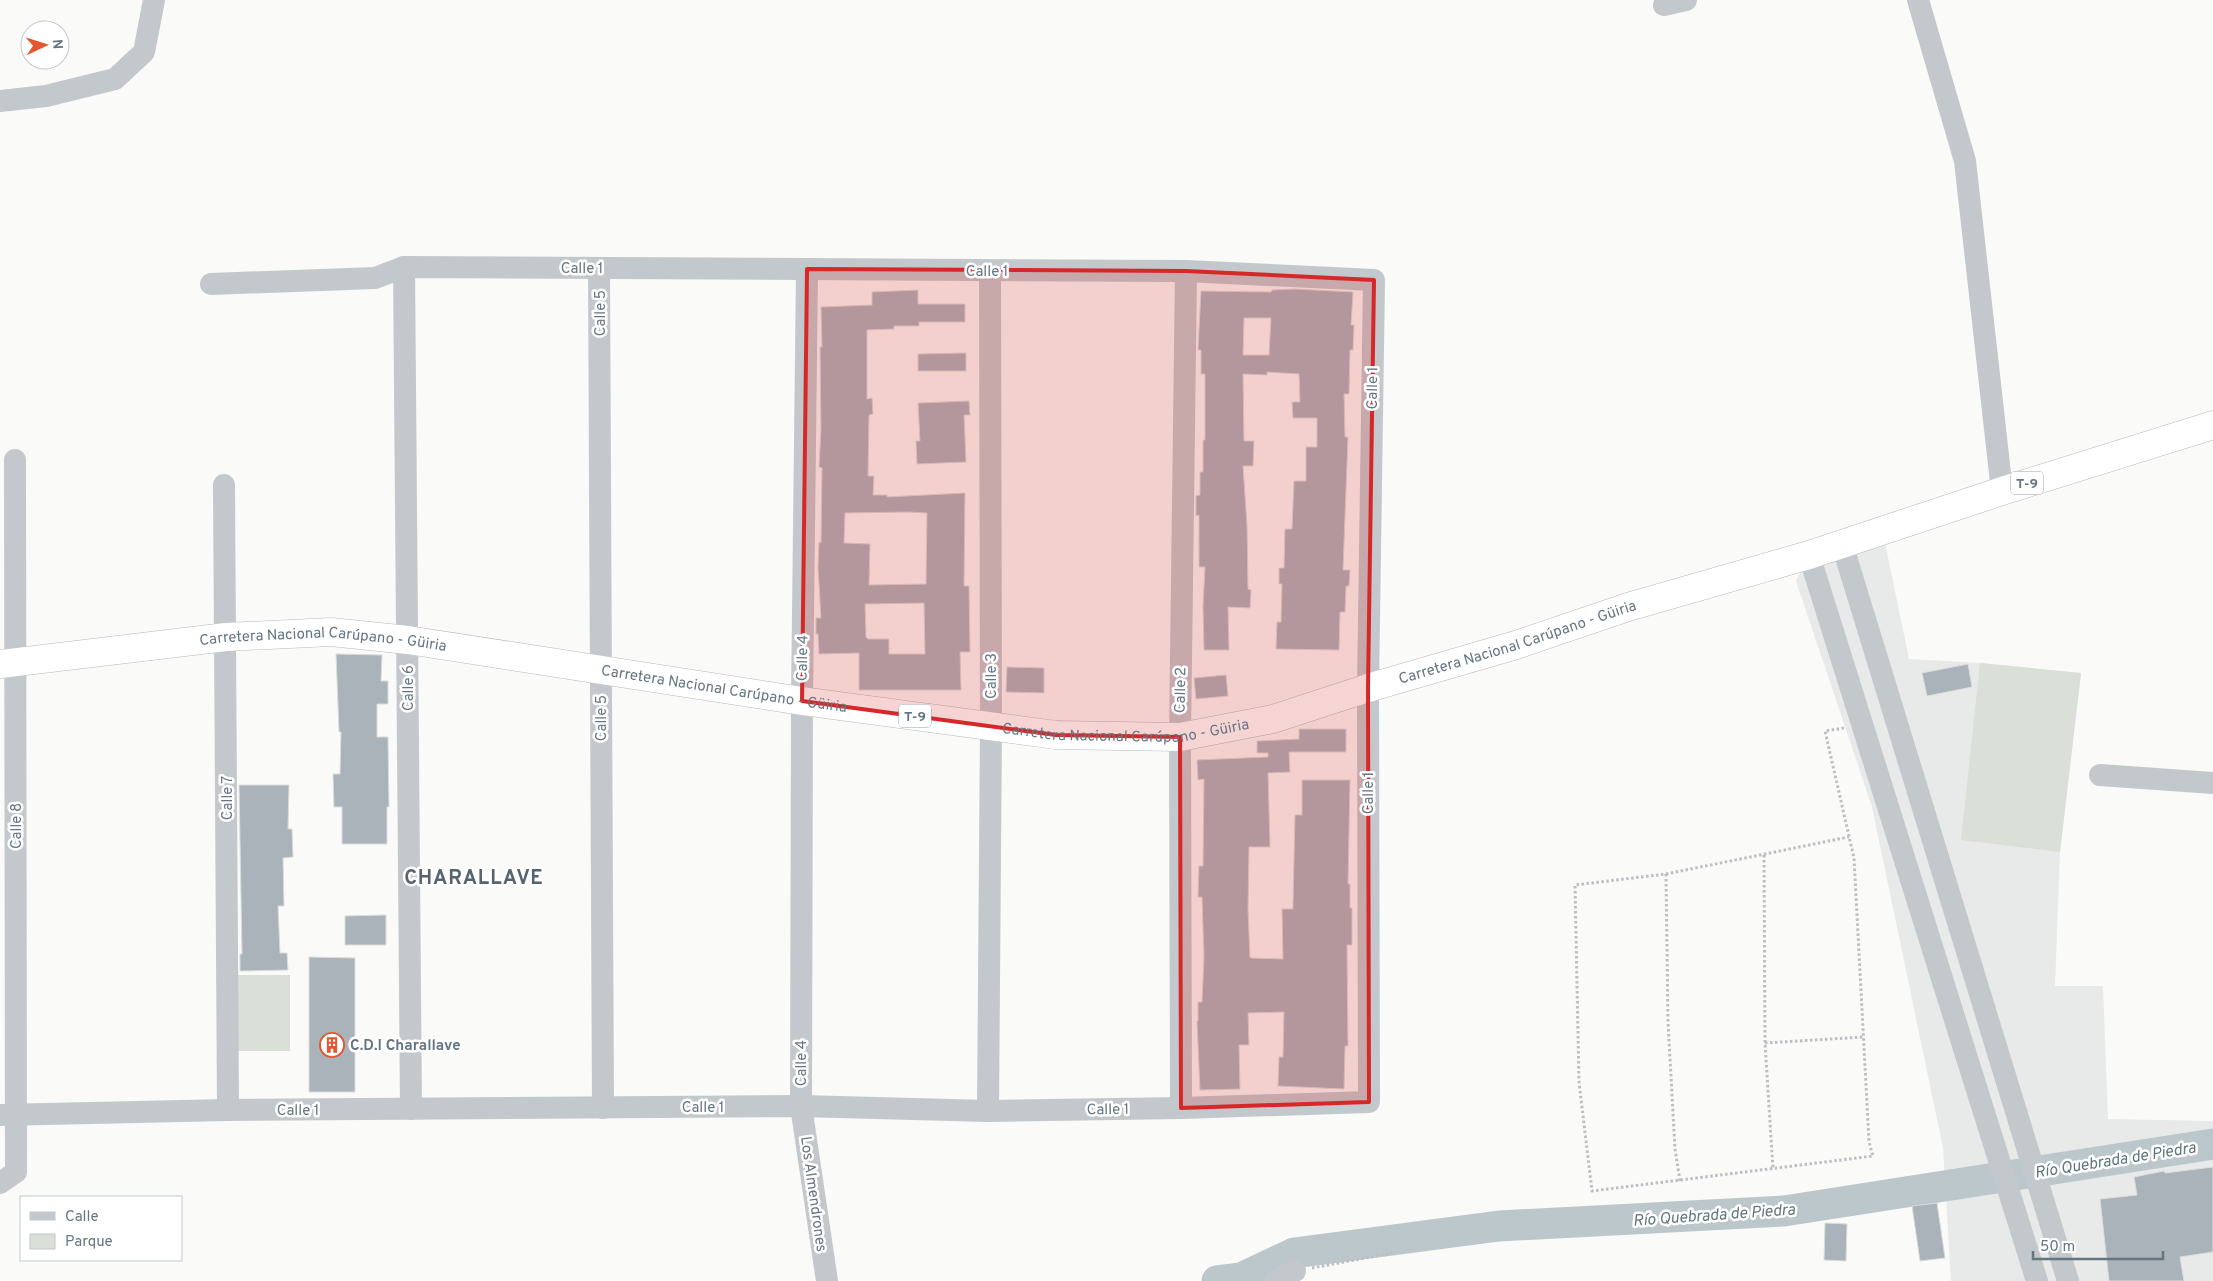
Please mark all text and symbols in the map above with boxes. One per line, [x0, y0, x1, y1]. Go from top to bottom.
north arrow [20, 20, 70, 70]
text: N [48, 39, 65, 50]
street label: Calle 1 [561, 260, 603, 279]
street label: Calle 1 [966, 263, 1008, 282]
street label: Calle 5 [592, 290, 611, 336]
street label: Calle 1 [1364, 367, 1383, 410]
road number: T-9 [2011, 472, 2043, 494]
street label: Carretera Nacional Carúpano - Güiria [1397, 597, 1639, 690]
street label: Carretera Nacional Carúpano - Güiria [198, 624, 448, 657]
street label: Calle 4 [794, 635, 813, 681]
street label: Calle 3 [983, 653, 1002, 699]
street label: Carretera Nacional Carúpano - Güiria [600, 662, 848, 718]
street label: Calle 6 [400, 665, 419, 711]
street label: Calle 2 [1172, 667, 1191, 713]
street label: Calle 5 [593, 695, 612, 741]
road number: T-9 [899, 704, 931, 728]
street label: Carretera Nacional Carúpano - Güiria [1001, 716, 1251, 748]
street label: Calle 1 [1360, 772, 1379, 814]
street label: Calle 7 [219, 776, 238, 820]
street label: Calle 8 [8, 803, 27, 849]
district label: CHARALLAVE [404, 866, 544, 892]
building icon: C.D.I Charallave [319, 1032, 345, 1058]
place label: C.D.I Charallave [350, 1037, 461, 1056]
street label: Calle 4 [793, 1040, 812, 1086]
street label: Calle 1 [682, 1099, 724, 1118]
street label: Calle 1 [1087, 1101, 1130, 1120]
street label: Calle 1 [277, 1102, 319, 1121]
street label: Los Almendrones [795, 1135, 830, 1253]
water label: Río Quebrada de Piedra [2033, 1138, 2198, 1184]
legend [20, 1196, 182, 1261]
water label: Río Quebrada de Piedra [1632, 1200, 1797, 1232]
text: Calle [65, 1208, 99, 1227]
scale bar [2033, 1228, 2163, 1260]
text: Parque [65, 1233, 113, 1252]
text: 50 m [2040, 1238, 2075, 1257]

